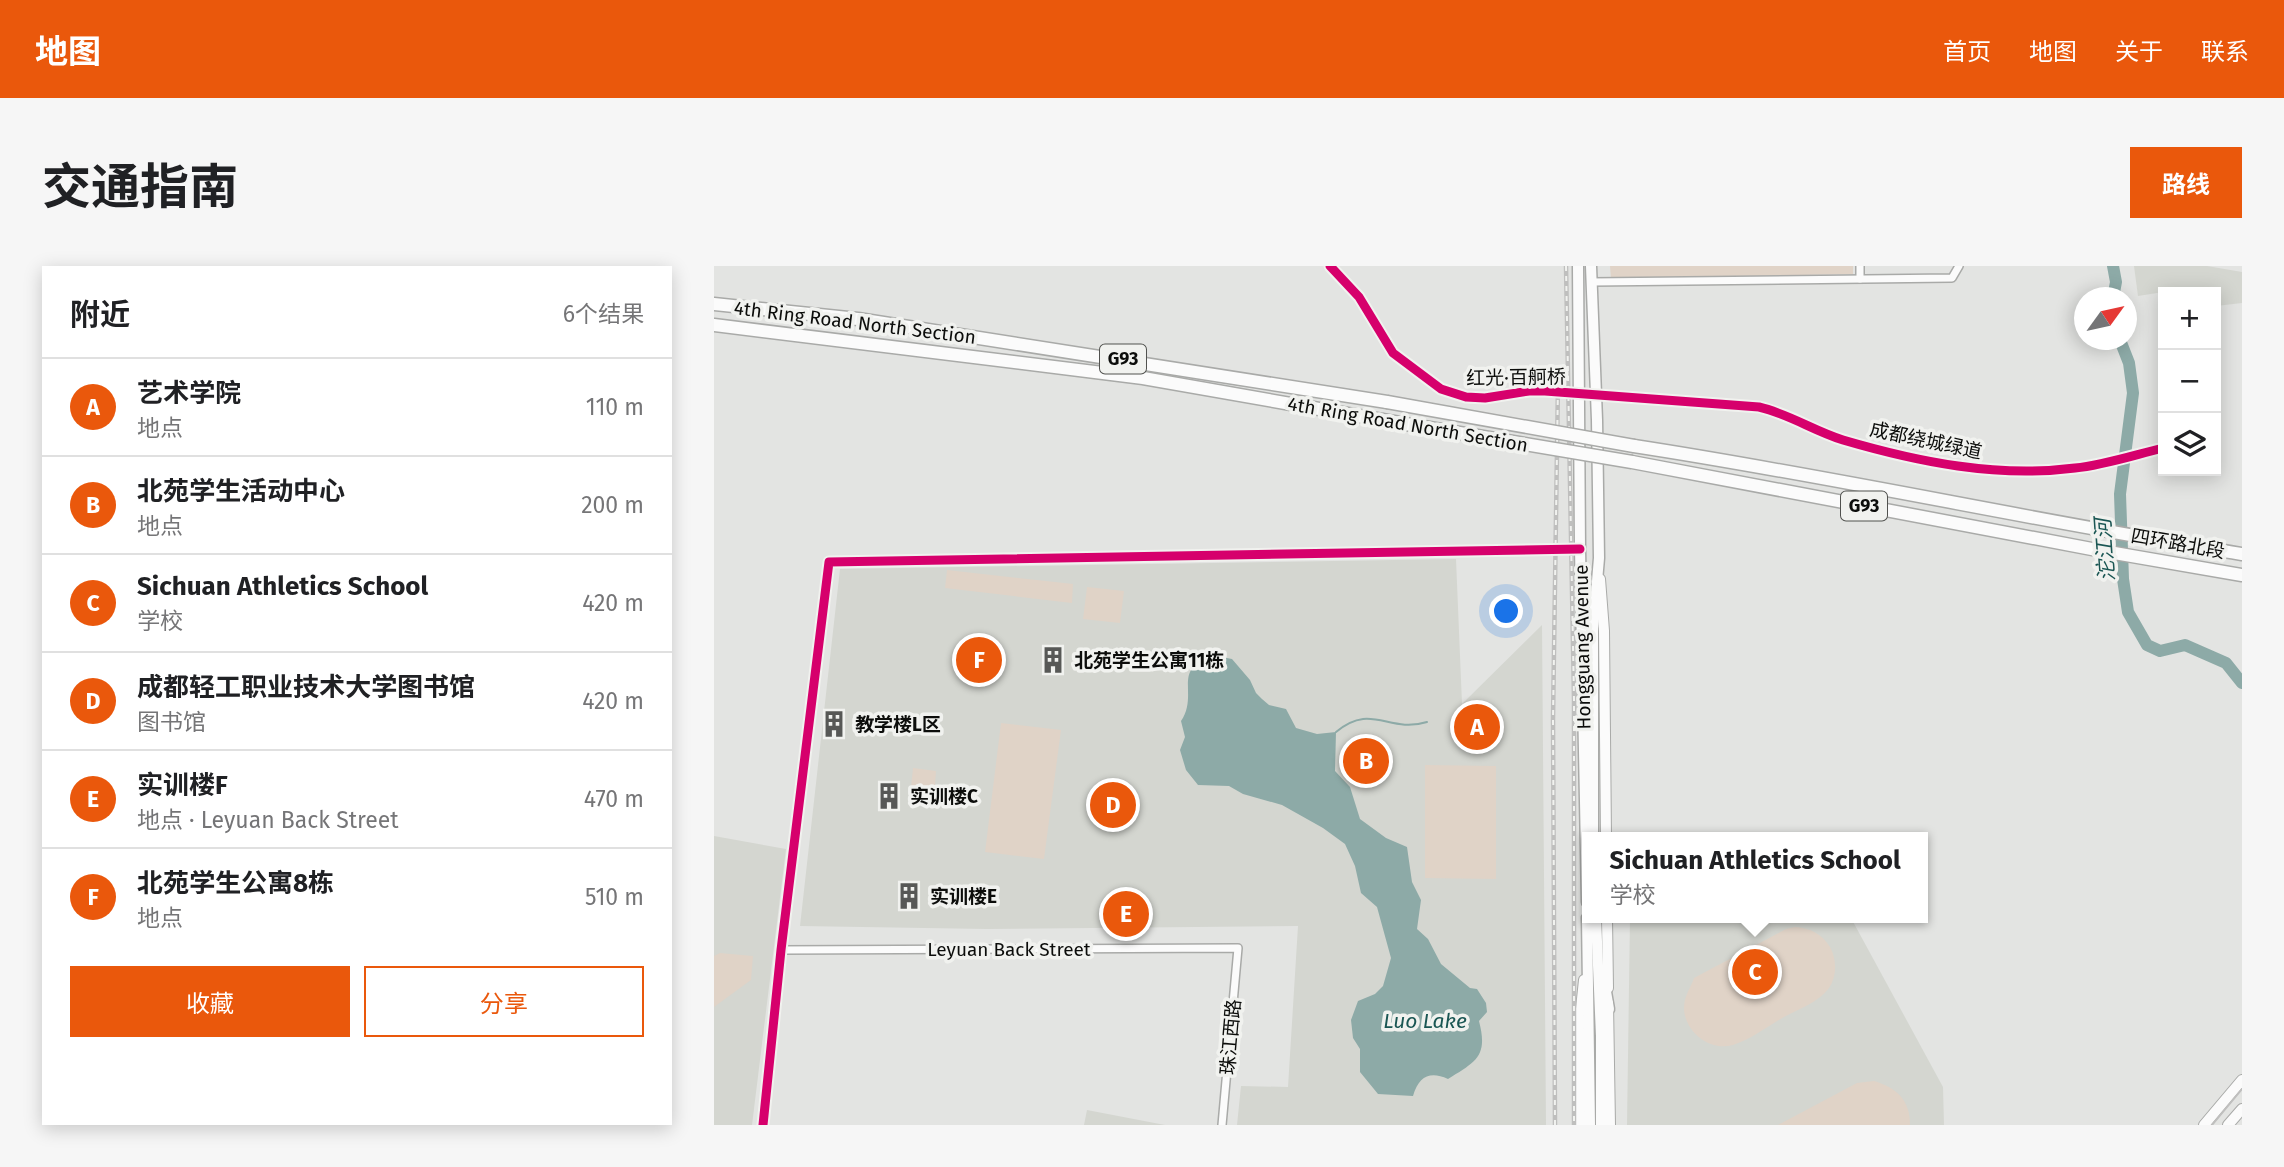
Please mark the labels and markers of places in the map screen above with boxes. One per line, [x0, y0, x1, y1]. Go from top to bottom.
pin: F [956, 634, 1002, 686]
building icon: 北苑学生公寓11栋 [1038, 645, 1068, 675]
place label: 北苑学生公寓11栋 [1074, 649, 1224, 672]
pin: A [1454, 701, 1500, 753]
building icon: 教学楼L区 [819, 709, 849, 739]
place label: 教学楼L区 [855, 713, 941, 736]
pin: B [1343, 735, 1389, 787]
pin: D [1090, 779, 1136, 831]
building icon: 实训楼C [874, 781, 904, 811]
place label: 实训楼C [910, 785, 978, 808]
building icon: 实训楼E [894, 881, 924, 911]
place label: 实训楼E [930, 885, 997, 908]
pin: E [1103, 888, 1149, 940]
pin: C [1732, 946, 1778, 998]

